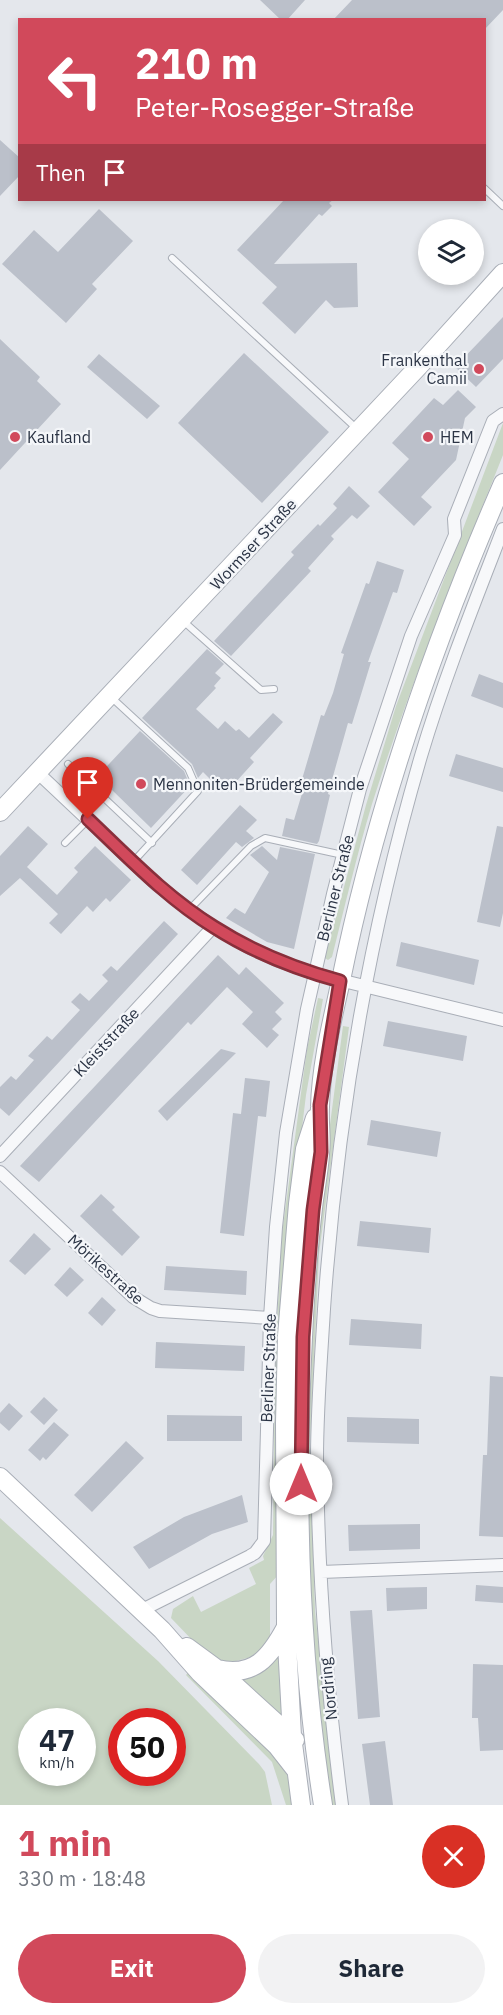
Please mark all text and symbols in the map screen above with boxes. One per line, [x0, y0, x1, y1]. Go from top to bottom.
text: 210 m [135, 36, 258, 91]
icon: left [36, 42, 114, 120]
text: Peter-Rosegger-Straße [135, 89, 414, 124]
icon: arrive [98, 156, 131, 189]
text: Then [36, 158, 86, 187]
map controls [418, 219, 484, 285]
button: layers [418, 219, 484, 285]
place label: Frankenthal Camii [381, 350, 467, 388]
marker: Frankenthal Camii [472, 362, 486, 376]
place label: Kaufland [27, 427, 91, 447]
place label: HEM [440, 427, 474, 447]
marker: Kaufland [8, 430, 22, 444]
marker: HEM [421, 430, 435, 444]
street label: Wormser Straße [206, 494, 300, 594]
pin [62, 757, 113, 819]
icon: arrive [71, 766, 104, 799]
place label: Mennoniten-Brüdergemeinde [153, 774, 365, 794]
marker: Mennoniten-Brüdergemeinde [134, 777, 148, 791]
street label: Berliner Straße [312, 832, 358, 943]
street label: Kleiststraße [69, 1003, 143, 1081]
street label: Mörikestraße [64, 1230, 148, 1309]
street label: Berliner Straße [256, 1313, 280, 1423]
position arrow [269, 1452, 333, 1516]
street label: Nordring [315, 1656, 341, 1721]
speed limit sign: 50 [108, 1708, 186, 1786]
text: 47 [39, 1720, 75, 1759]
text: km/h [39, 1753, 75, 1772]
text: 1 min [18, 1819, 112, 1866]
button: close [422, 1825, 485, 1888]
text: 330 m · 18:48 [18, 1865, 146, 1892]
button: Exit [18, 1934, 246, 2003]
button: Share [258, 1934, 485, 2003]

